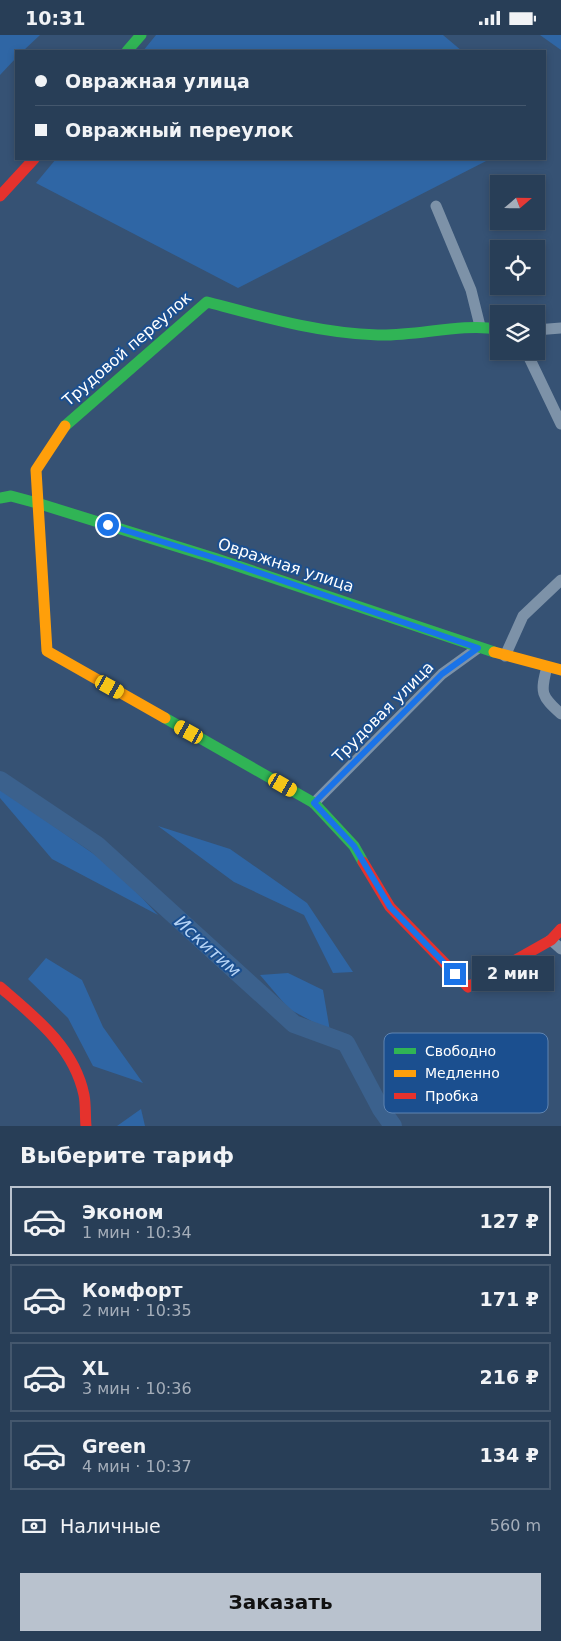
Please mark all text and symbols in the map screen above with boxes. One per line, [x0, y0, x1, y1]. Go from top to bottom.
text: 10:31 [25, 7, 85, 29]
text: Овражная улица [65, 70, 250, 92]
text: Овражный переулок [65, 119, 294, 141]
north arrow [490, 175, 545, 230]
map controls [490, 175, 545, 360]
button: locate [490, 240, 545, 295]
street label: Трудовой переулок [58, 288, 196, 411]
button: layers [490, 305, 545, 360]
route start [97, 514, 119, 536]
street label: Овражная улица [215, 534, 357, 596]
street label: Трудовая улица [328, 658, 437, 767]
car [93, 673, 126, 701]
car [172, 718, 205, 746]
car [266, 771, 299, 799]
water label: Искитим [171, 911, 245, 981]
callout: 2 мин [472, 957, 555, 991]
route end [444, 963, 466, 985]
text: 2 мин [487, 964, 539, 983]
legend [384, 1033, 548, 1113]
text: Свободно [425, 1043, 496, 1059]
text: Медленно [425, 1065, 500, 1081]
text: Пробка [425, 1088, 479, 1104]
text: Выберите тариф [20, 1143, 234, 1168]
icon: car [22, 1199, 67, 1244]
text: Эконом [82, 1201, 164, 1223]
text: 127 ₽ [480, 1210, 539, 1232]
text: 1 мин · 10:34 [82, 1223, 192, 1242]
icon: car [22, 1277, 67, 1322]
text: Комфорт [82, 1279, 183, 1301]
text: 171 ₽ [480, 1288, 539, 1310]
text: 2 мин · 10:35 [82, 1301, 192, 1320]
icon: car [22, 1355, 67, 1400]
text: XL [82, 1357, 109, 1379]
text: 216 ₽ [480, 1366, 539, 1388]
text: 3 мин · 10:36 [82, 1379, 192, 1398]
icon: car [22, 1433, 67, 1478]
text: Green [82, 1435, 146, 1457]
text: 134 ₽ [480, 1444, 539, 1466]
text: 4 мин · 10:37 [82, 1457, 192, 1476]
icon: cash [20, 1512, 48, 1540]
text: Наличные [60, 1515, 161, 1537]
text: 560 m [490, 1516, 541, 1535]
button: Заказать [20, 1573, 541, 1631]

